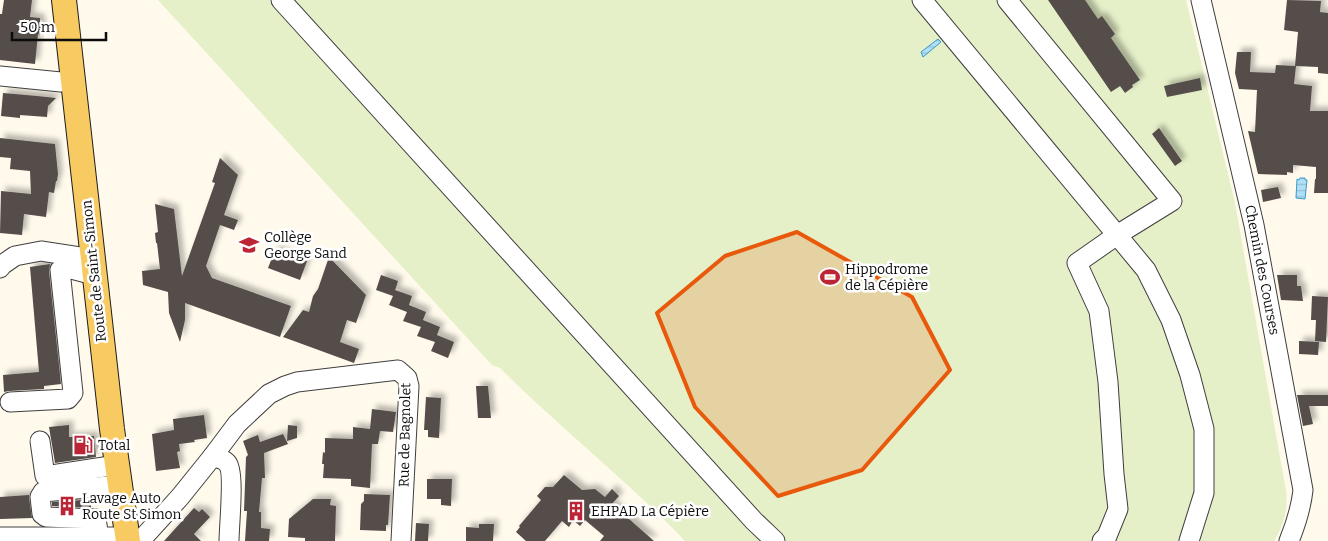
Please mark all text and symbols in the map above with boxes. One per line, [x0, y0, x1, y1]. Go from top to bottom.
scale bar [12, 10, 106, 42]
text: 50 m [20, 18, 56, 36]
street label: Route de Saint-Simon [78, 199, 110, 343]
street label: Chemin des Courses [1241, 204, 1283, 336]
place label: Collège George Sand [264, 229, 347, 262]
school or university icon: Collège George Sand [238, 234, 260, 256]
place label: Hippodrome de la Cépière [845, 261, 928, 294]
sports icon: Hippodrome de la Cépière [819, 266, 841, 288]
street label: Rue de Bagnolet [396, 383, 414, 487]
fuel station icon: Total [72, 434, 94, 456]
place label: Total [98, 437, 130, 454]
place label: Lavage Auto Route St Simon [82, 490, 182, 523]
building icon: Lavage Auto Route St Simon [56, 495, 78, 517]
building icon: EHPAD La Cépière [565, 500, 587, 522]
place label: EHPAD La Cépière [591, 503, 709, 520]

